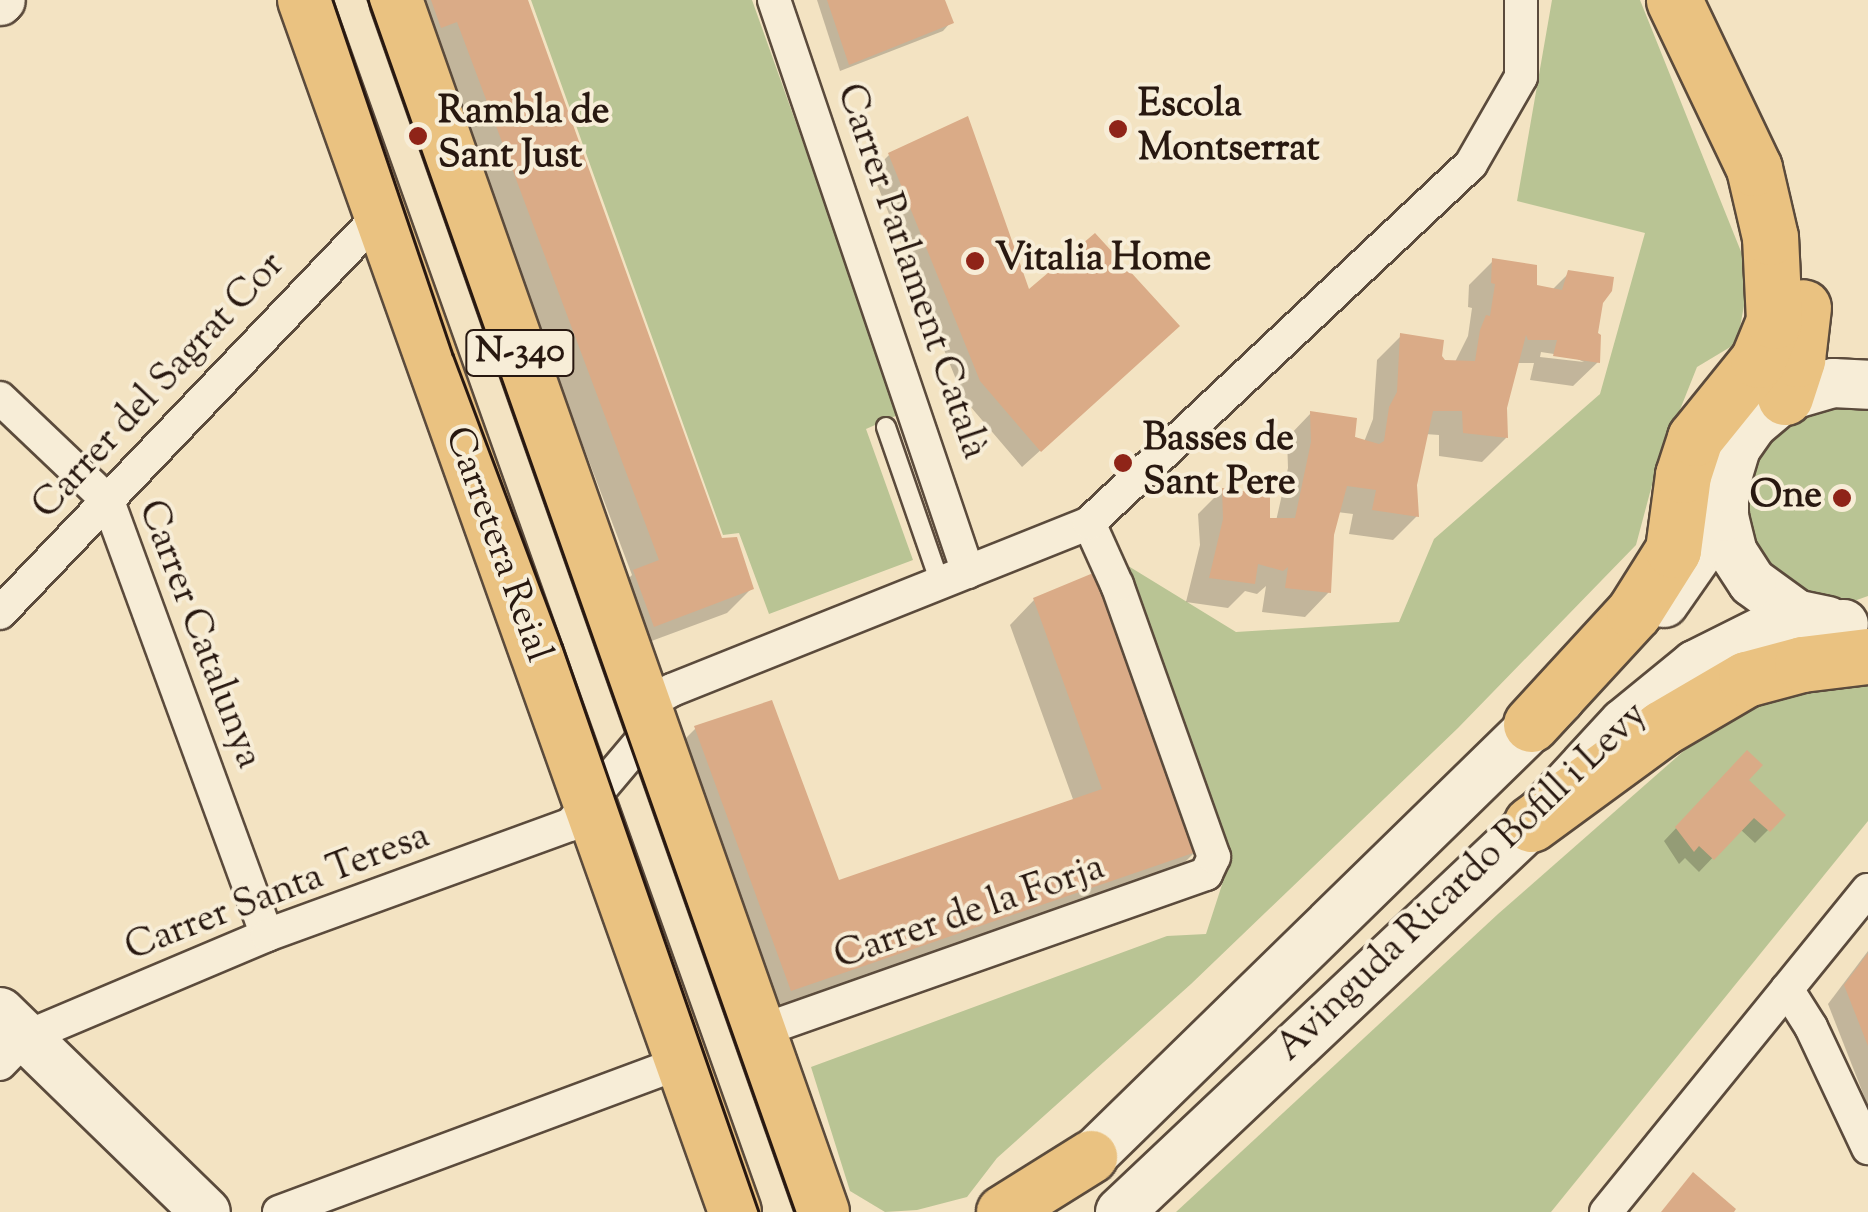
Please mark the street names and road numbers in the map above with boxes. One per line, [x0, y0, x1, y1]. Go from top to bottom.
street label: Carrer Parlament Català [824, 79, 996, 465]
street label: Carrer del Sagrat Cor [25, 244, 295, 530]
road number: N-340 [465, 323, 575, 383]
street label: Carretera Reial [432, 421, 560, 669]
street label: Carrer Catalunya [126, 495, 270, 775]
street label: Avinguda Ricardo Bofill i Levy [1268, 694, 1658, 1072]
street label: Carrer Santa Teresa [120, 815, 436, 973]
street label: Carrer de la Forja [829, 846, 1111, 982]

